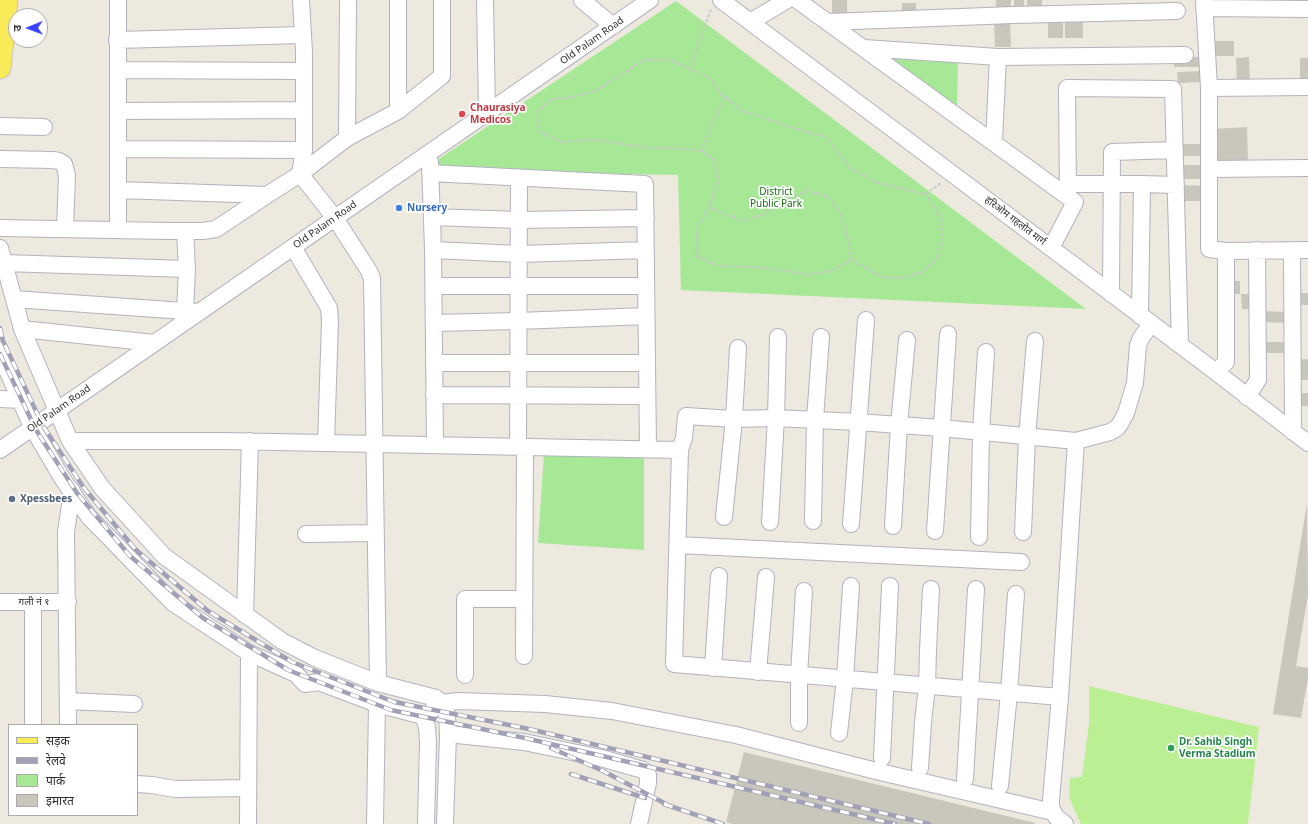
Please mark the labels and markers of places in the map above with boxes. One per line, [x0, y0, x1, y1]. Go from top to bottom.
place label: Chaurasiya Medicos [470, 102, 525, 126]
marker: Chaurasiya Medicos [457, 109, 467, 119]
place label: Nursery [407, 202, 447, 214]
marker: Nursery [394, 203, 404, 213]
place label: Xpessbees [20, 493, 72, 505]
marker: Xpessbees [7, 494, 17, 504]
place label: Dr. Sahib Singh Verma Stadium [1179, 736, 1255, 760]
marker: Dr. Sahib Singh Verma Stadium [1166, 743, 1176, 753]

